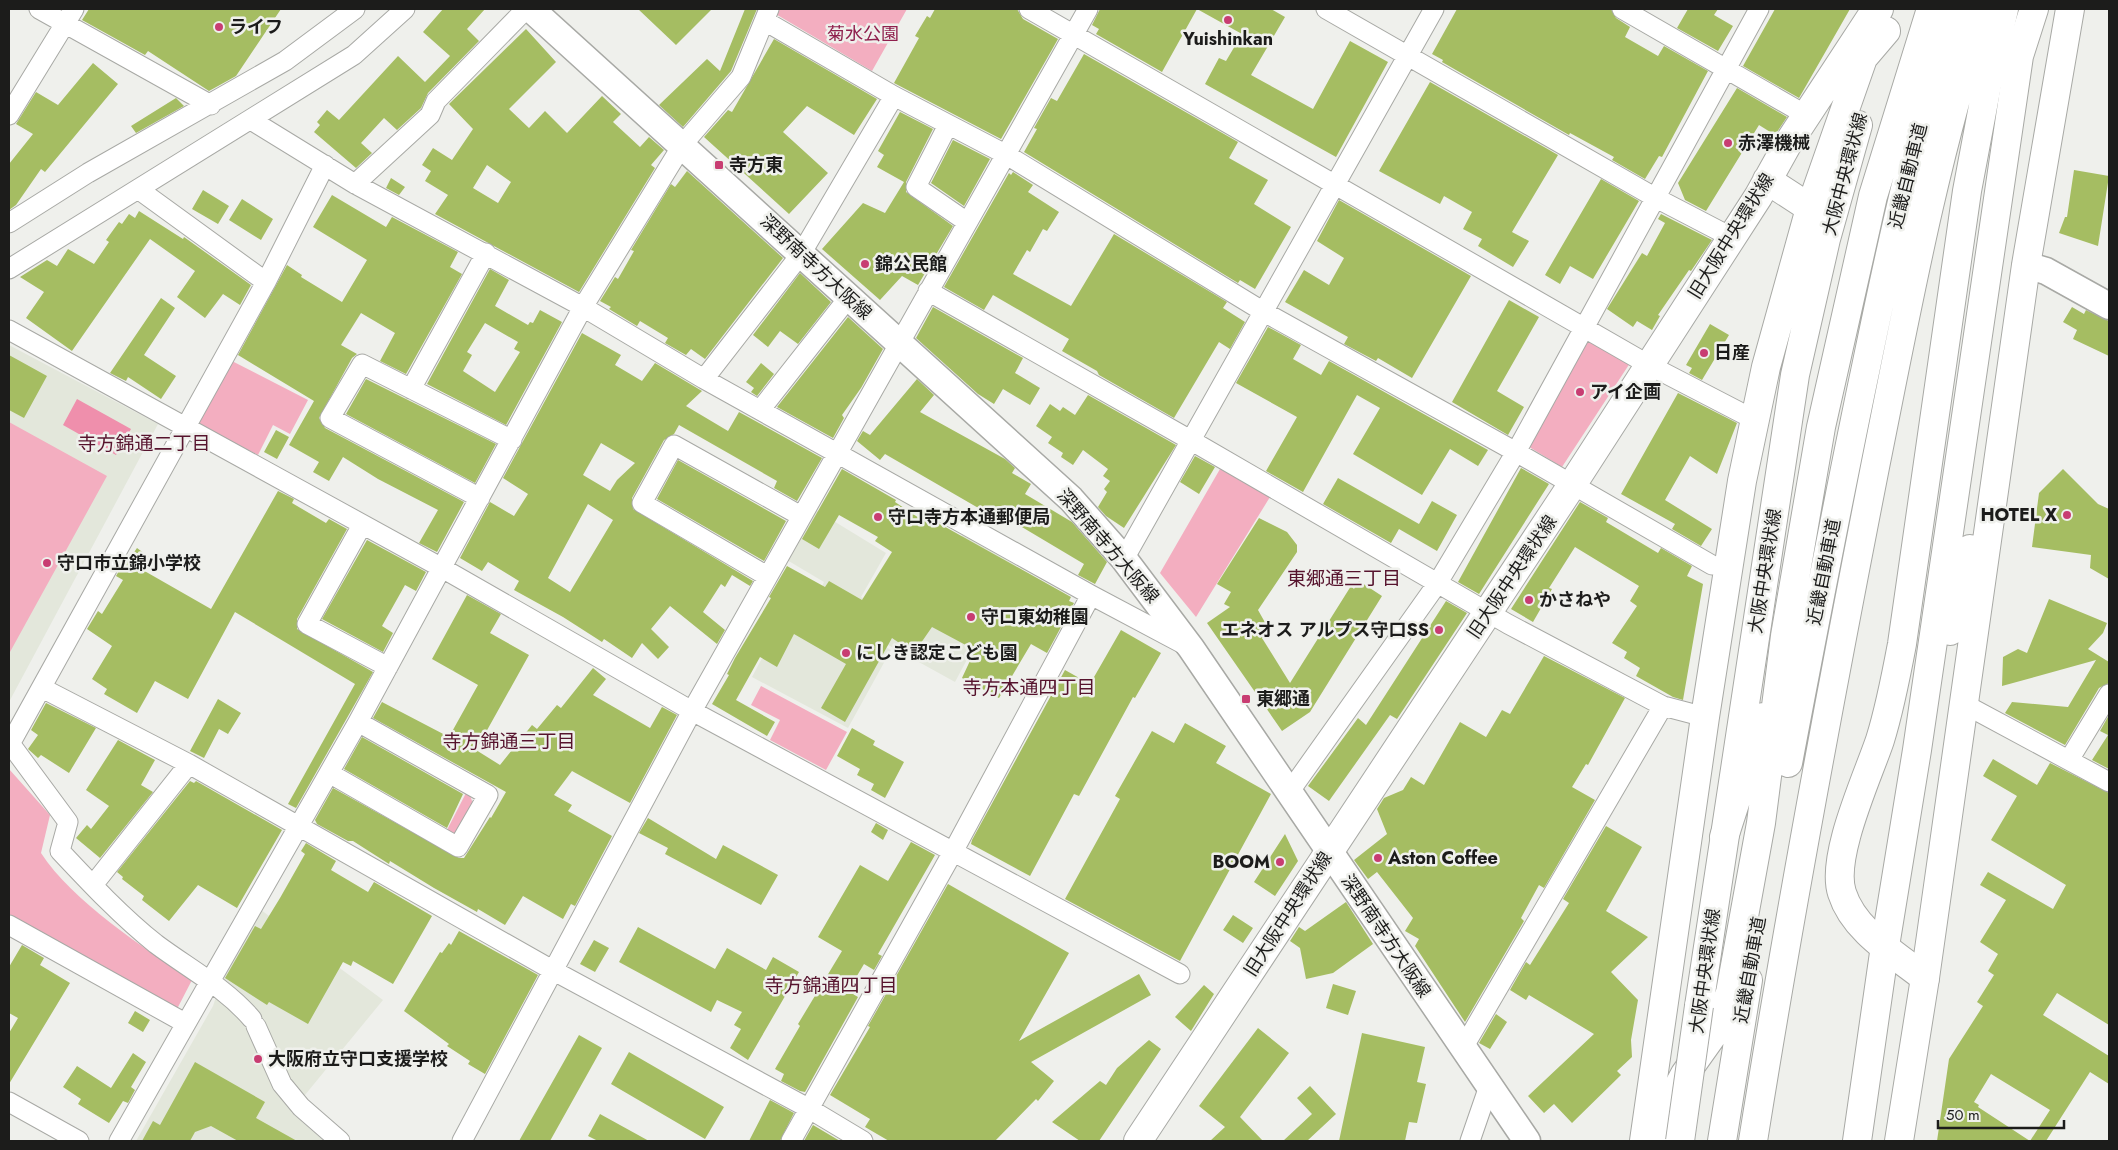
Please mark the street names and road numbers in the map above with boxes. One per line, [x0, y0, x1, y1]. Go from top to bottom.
street label: 大阪中央環状線 [1816, 110, 1874, 238]
street label: 近畿自動車道 [1882, 120, 1934, 232]
street label: 旧大阪中央環状線 [1682, 168, 1780, 304]
street label: 深野南寺方大阪線 [754, 208, 878, 326]
street label: 深野南寺方大阪線 [1051, 483, 1165, 609]
street label: 大阪中央環状線 [1742, 507, 1788, 635]
street label: 旧大阪中央環状線 [1461, 510, 1563, 644]
street label: 近畿自動車道 [1801, 517, 1847, 627]
street label: 旧大阪中央環状線 [1238, 847, 1338, 981]
street label: 深野南寺方大阪線 [1335, 869, 1437, 1003]
street label: 大阪中央環状線 [1683, 907, 1727, 1035]
street label: 近畿自動車道 [1728, 915, 1772, 1025]

